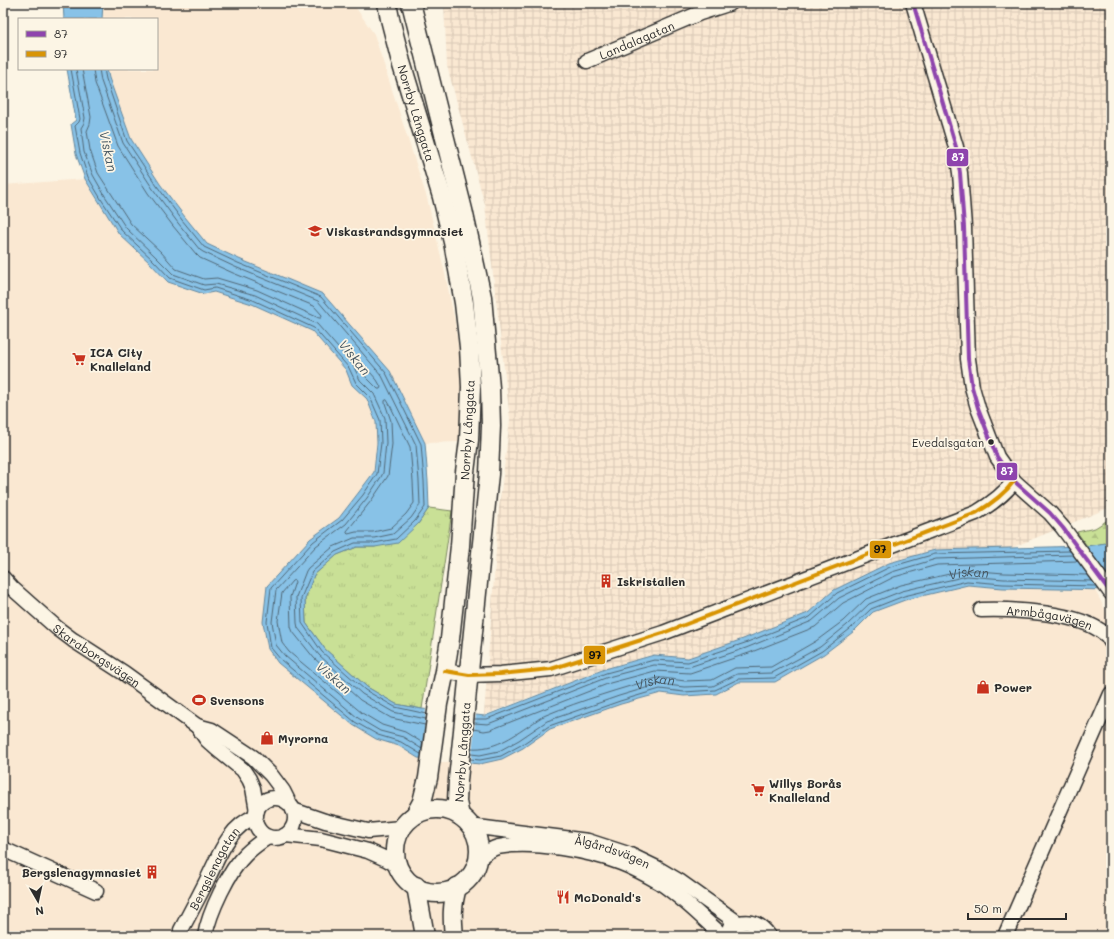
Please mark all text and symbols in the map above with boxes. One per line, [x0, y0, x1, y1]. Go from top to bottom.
street label: Landalagatan [597, 17, 677, 63]
legend [18, 18, 158, 70]
text: 87 [54, 25, 68, 41]
text: 97 [54, 45, 68, 61]
street label: Norrby Långgata [394, 63, 439, 163]
water label: Viskan [96, 129, 122, 173]
line badge: 87 [946, 148, 969, 167]
text: 87 [952, 149, 964, 164]
school or university icon: Viskastrandsgymnasiet [307, 223, 323, 239]
place label: Viskastrandsgymnasiet [326, 223, 463, 239]
water label: Viskan [335, 336, 375, 378]
place label: ICA City Knalleland [90, 344, 151, 374]
supermarket icon: ICA City Knalleland [71, 351, 87, 367]
street label: Norrby Långgata [456, 379, 478, 481]
place label: Evedalsgatan [912, 435, 984, 450]
marker: Evedalsgatan [986, 437, 996, 447]
line badge: 87 [996, 462, 1018, 481]
text: 87 [1001, 463, 1013, 478]
line badge: 97 [869, 540, 892, 559]
text: 97 [874, 541, 886, 556]
water label: Viskan [946, 562, 990, 583]
building icon: Iskristallen [598, 573, 614, 589]
place label: Iskristallen [617, 573, 685, 589]
street label: Armbågavägen [1006, 602, 1095, 633]
street label: Skaraborgsvägen [50, 620, 144, 690]
line badge: 97 [583, 645, 606, 665]
text: 97 [589, 647, 601, 662]
water label: Viskan [313, 657, 355, 697]
water label: Viskan [632, 669, 676, 693]
shop icon: Power [975, 679, 991, 695]
place label: Power [994, 679, 1032, 695]
sports icon: Svensons [191, 692, 207, 708]
place label: Svensons [210, 692, 264, 708]
street label: Norrby Långgata [451, 701, 473, 803]
shop icon: Myrorna [259, 730, 275, 746]
place label: Myrorna [278, 730, 328, 746]
place label: Willys Borås Knalleland [769, 775, 842, 805]
supermarket icon: Willys Borås Knalleland [750, 782, 766, 798]
street label: Bergslenagatan [185, 823, 243, 913]
street label: Ålgårdsvägen [573, 831, 653, 872]
place label: Bergslenagymnasiet [22, 864, 141, 880]
building icon: Bergslenagymnasiet [144, 864, 160, 880]
north arrow [18, 881, 58, 921]
restaurant icon: McDonald's [555, 889, 571, 905]
place label: McDonald's [574, 889, 641, 905]
scale bar [968, 895, 1066, 921]
text: 50 m [974, 900, 1002, 916]
text: N [34, 903, 45, 919]

